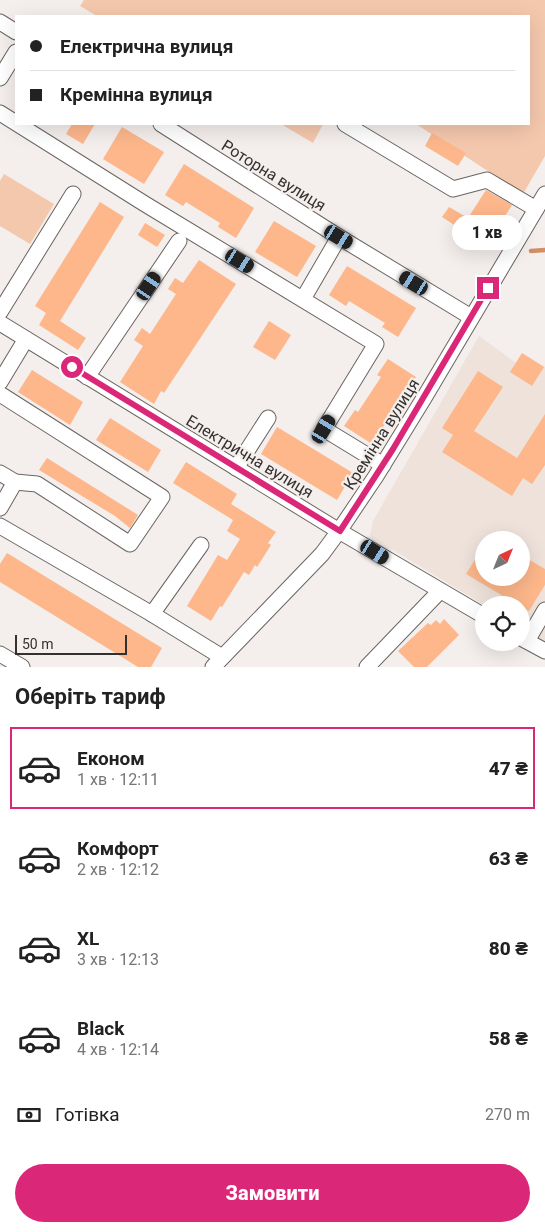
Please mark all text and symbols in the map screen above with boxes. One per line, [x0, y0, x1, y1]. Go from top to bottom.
text: Електрична вулиця [60, 35, 233, 58]
text: Кремінна вулиця [60, 83, 213, 106]
street label: Роторна вулиця [218, 136, 329, 215]
callout: 1 хв [453, 216, 523, 250]
car [322, 223, 355, 251]
text: 1 хв [472, 223, 502, 242]
car [223, 247, 256, 275]
car [134, 269, 163, 303]
car [397, 269, 430, 297]
route end [477, 277, 499, 299]
route start [61, 356, 83, 378]
street label: Кремінна вулиця [340, 375, 423, 493]
street label: Електрична вулиця [183, 411, 317, 502]
car [309, 412, 338, 446]
north arrow [475, 531, 530, 586]
map controls [475, 531, 530, 651]
car [358, 538, 391, 566]
button: locate [475, 596, 530, 651]
scale bar [15, 632, 128, 655]
text: 50 m [22, 636, 54, 652]
text: Оберіть тариф [15, 684, 166, 709]
icon: car [17, 746, 62, 791]
text: Економ [77, 747, 145, 770]
text: 47 ₴ [489, 757, 528, 780]
text: 1 хв · 12:11 [77, 770, 159, 789]
icon: car [17, 836, 62, 881]
text: Комфорт [77, 837, 159, 860]
text: 63 ₴ [489, 847, 528, 870]
text: 2 хв · 12:12 [77, 860, 159, 879]
icon: car [17, 926, 62, 971]
text: XL [77, 927, 99, 950]
text: 80 ₴ [489, 937, 528, 960]
text: 3 хв · 12:13 [77, 950, 159, 969]
icon: car [17, 1016, 62, 1061]
text: Black [77, 1017, 124, 1040]
text: 58 ₴ [489, 1027, 528, 1050]
text: 4 хв · 12:14 [77, 1040, 159, 1059]
icon: cash [15, 1101, 43, 1129]
text: Готівка [55, 1103, 120, 1126]
text: 270 m [485, 1105, 530, 1124]
button: Замовити [15, 1164, 530, 1222]

